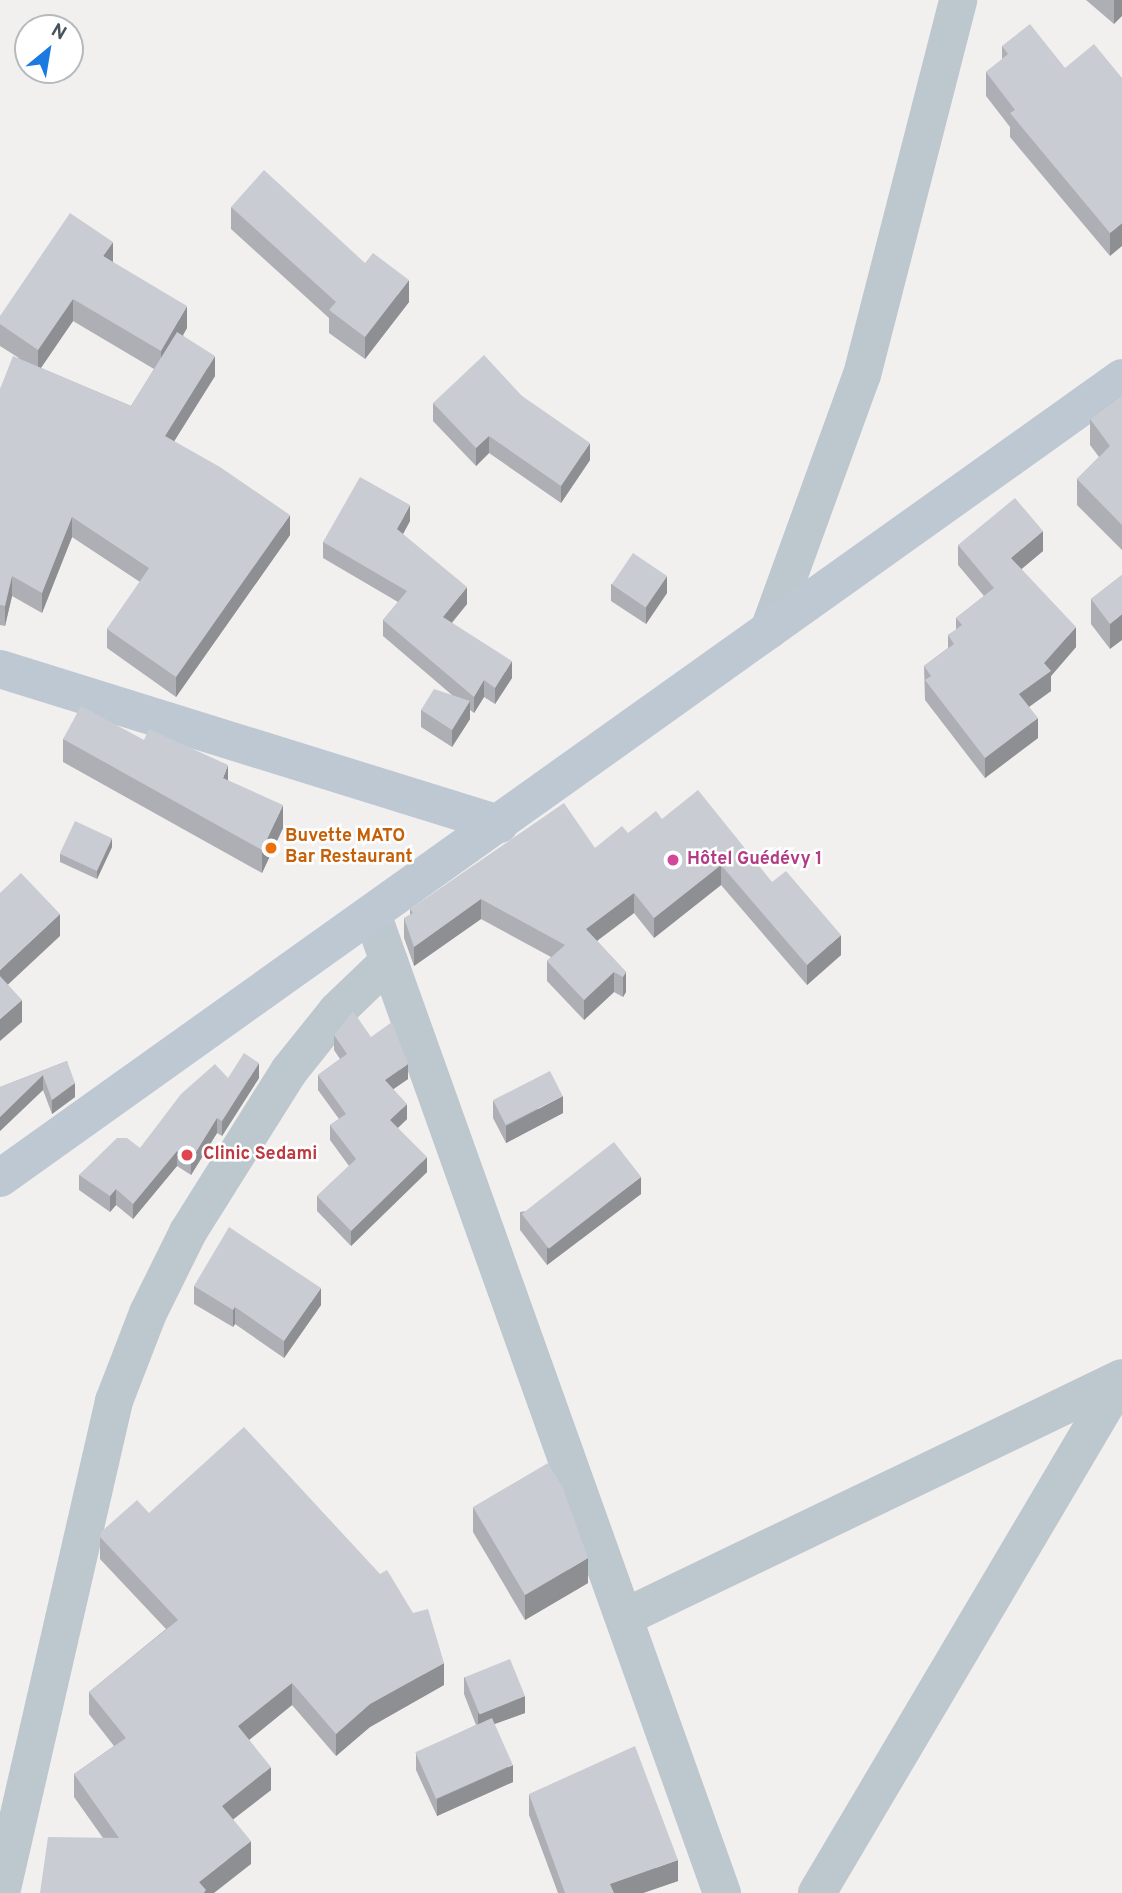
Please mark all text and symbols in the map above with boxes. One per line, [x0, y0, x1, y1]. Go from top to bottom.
north arrow [14, 14, 84, 84]
text: N [47, 19, 70, 46]
place label: Buvette MATO Bar Restaurant [285, 827, 413, 870]
marker: Buvette MATO Bar Restaurant [263, 840, 279, 856]
place label: Hôtel Guédévy 1 [687, 849, 823, 871]
marker: Hôtel Guédévy 1 [665, 852, 681, 868]
place label: Clinic Sedami [203, 1144, 317, 1166]
marker: Clinic Sedami [177, 1145, 197, 1165]

